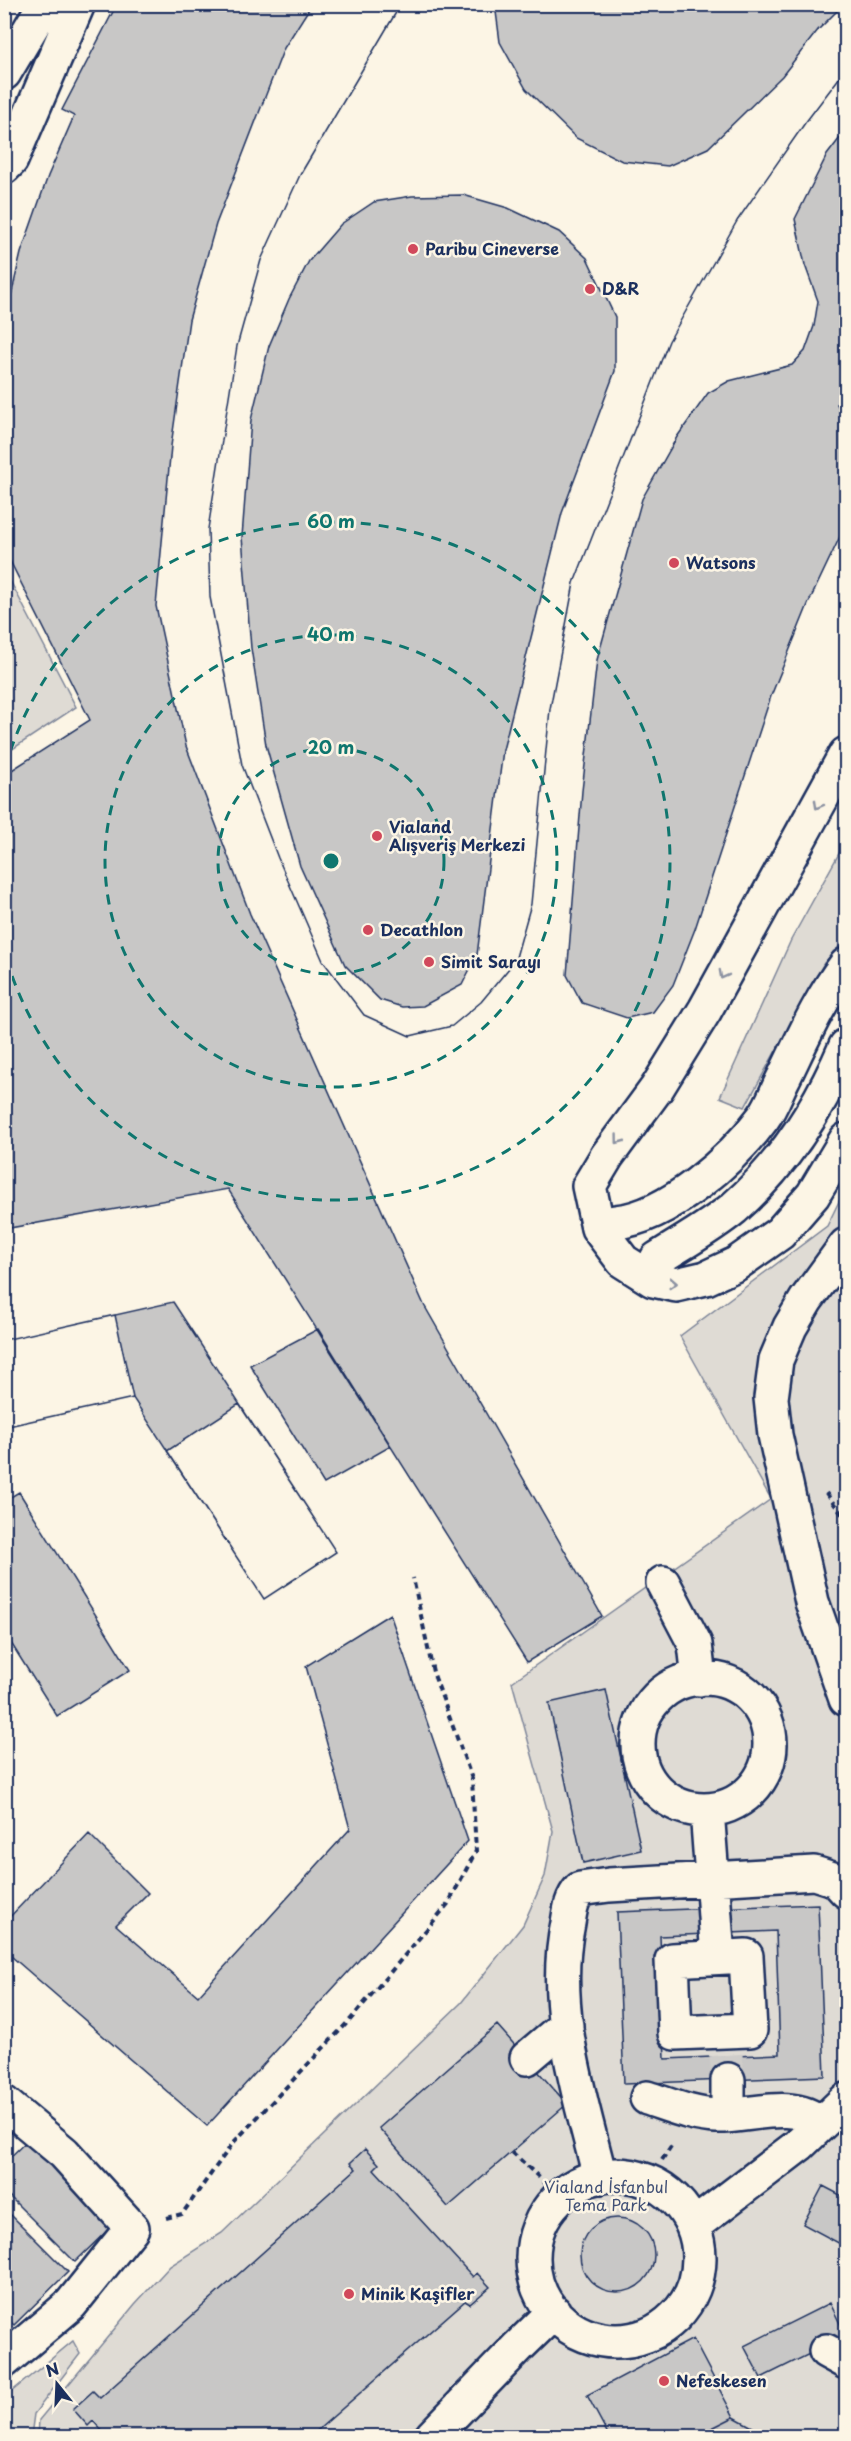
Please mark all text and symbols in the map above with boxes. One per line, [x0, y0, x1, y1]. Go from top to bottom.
place label: Paribu Cineverse [425, 236, 559, 260]
marker: Paribu Cineverse [406, 242, 420, 256]
place label: D&R [602, 276, 640, 300]
marker: D&R [583, 282, 597, 296]
text: 60 m [307, 507, 355, 534]
place label: Watsons [686, 550, 756, 574]
marker: Watsons [667, 556, 681, 570]
text: 40 m [307, 620, 355, 647]
text: 20 m [308, 733, 354, 760]
one-way arrow [814, 799, 825, 809]
place label: Vialand Alışveriş Merkezi [389, 814, 525, 856]
marker: Vialand Alışveriş Merkezi [370, 829, 384, 843]
centre of rings [321, 851, 341, 871]
place label: Decathlon [380, 917, 463, 941]
marker: Decathlon [361, 923, 375, 937]
place label: Simit Sarayı [441, 949, 541, 973]
marker: Simit Sarayı [422, 955, 436, 969]
one-way arrow [719, 969, 730, 980]
one-way arrow [615, 1133, 626, 1144]
one-way arrow [668, 1276, 677, 1289]
park label: Vialand İsfanbul Tema Park [544, 2174, 668, 2216]
place label: Minik Kaşifler [361, 2281, 475, 2305]
marker: Minik Kaşifler [342, 2287, 356, 2301]
north arrow [27, 2354, 87, 2414]
text: N [42, 2355, 62, 2382]
place label: Nefeskesen [676, 2368, 767, 2392]
marker: Nefeskesen [657, 2374, 671, 2388]

